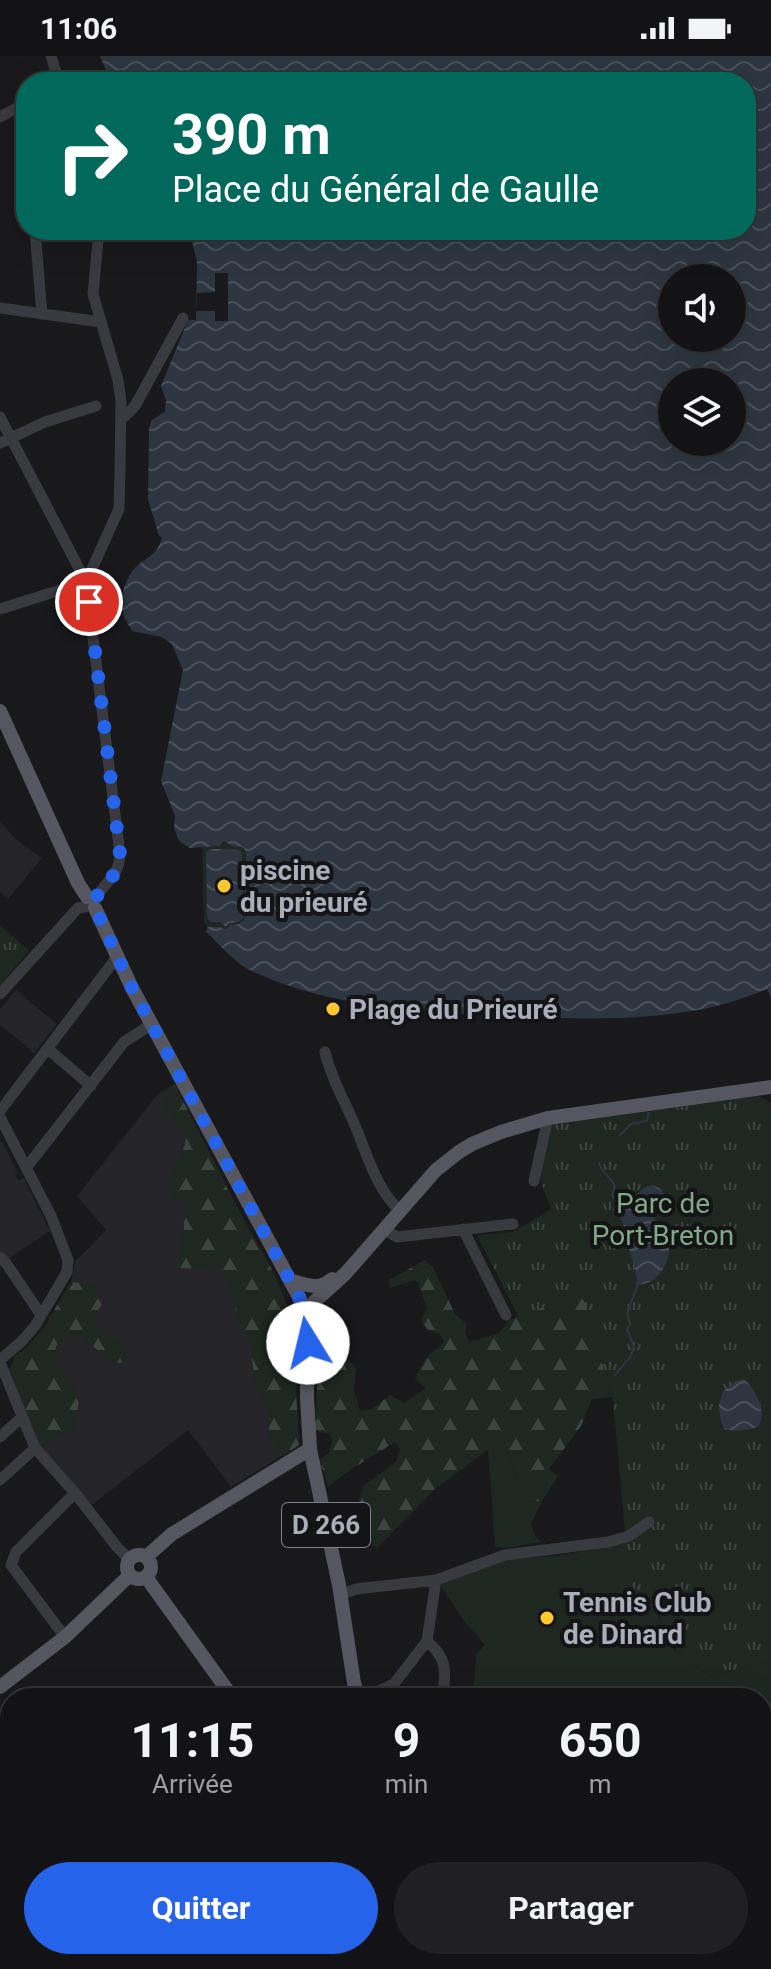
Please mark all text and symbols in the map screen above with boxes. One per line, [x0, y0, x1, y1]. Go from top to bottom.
text: 11:06 [40, 11, 117, 46]
text: 390 m [172, 102, 331, 168]
icon: right [40, 104, 144, 208]
text: Place du Général de Gaulle [172, 169, 599, 211]
map controls [658, 264, 746, 456]
button: sound [658, 264, 746, 352]
button: layers [658, 368, 746, 456]
pin [55, 568, 123, 636]
icon: arrive [67, 580, 111, 624]
place label: piscine du prieuré [240, 854, 368, 919]
marker: piscine du prieuré [215, 877, 233, 895]
place label: Plage du Prieuré [349, 993, 558, 1026]
marker: Plage du Prieuré [324, 1000, 342, 1018]
park label: Parc de Port-Breton [592, 1187, 734, 1252]
position arrow [266, 1301, 350, 1385]
road number: D 266 [282, 1503, 370, 1547]
place label: Tennis Club de Dinard [563, 1586, 712, 1651]
marker: Tennis Club de Dinard [538, 1609, 556, 1627]
text: 11:15 [131, 1712, 254, 1769]
text: 9 [393, 1712, 420, 1769]
text: 650 [559, 1712, 641, 1769]
text: Arrivée [152, 1769, 233, 1799]
text: min [385, 1769, 428, 1799]
text: m [589, 1769, 612, 1799]
button: Quitter [24, 1862, 378, 1954]
button: Partager [394, 1862, 748, 1954]

